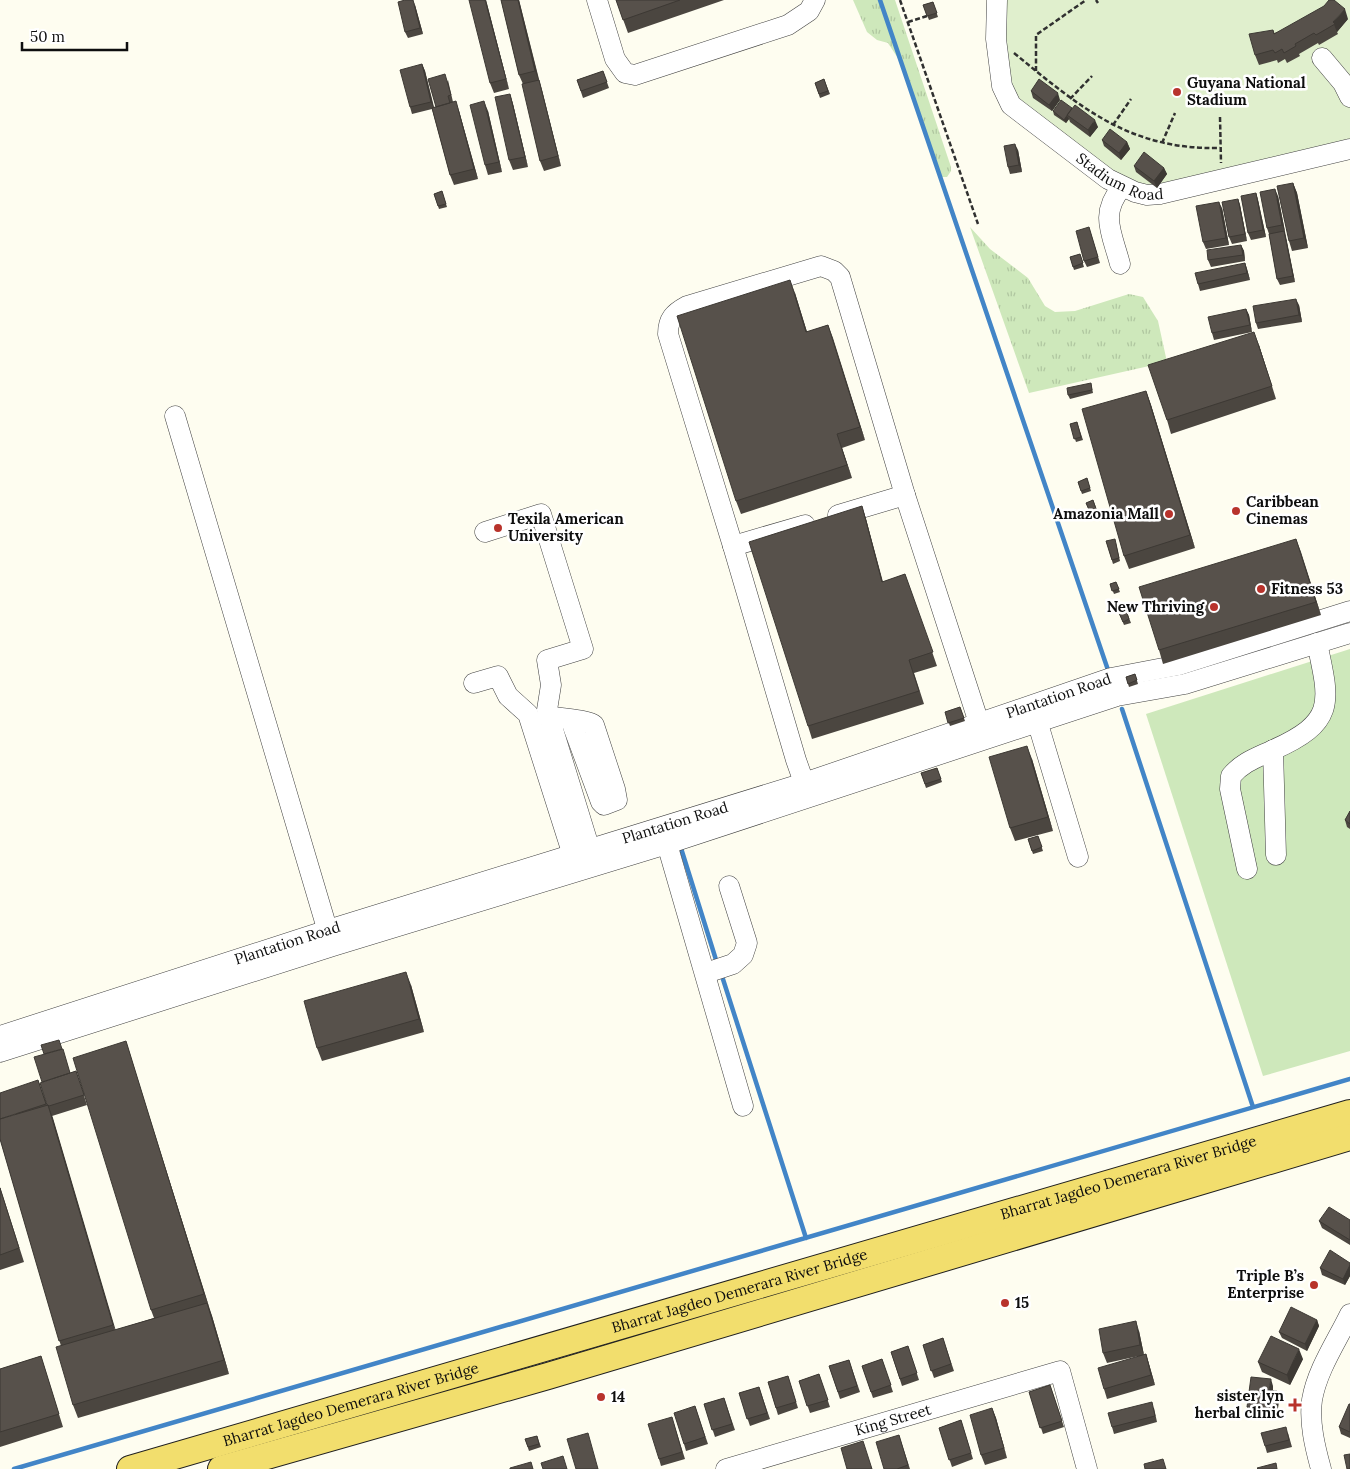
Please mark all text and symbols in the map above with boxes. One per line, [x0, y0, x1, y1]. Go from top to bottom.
scale bar [22, 20, 128, 52]
text: 50 m [30, 27, 65, 46]
place label: Guyana National Stadium [1187, 73, 1306, 109]
marker: Guyana National Stadium [1171, 86, 1183, 98]
street label: Stadium Road [1073, 148, 1164, 204]
place label: Caribbean Cinemas [1246, 492, 1319, 528]
place label: Amazonia Mall [1053, 504, 1159, 523]
marker: Caribbean Cinemas [1230, 505, 1242, 517]
marker: Amazonia Mall [1163, 508, 1175, 520]
place label: Texila American University [508, 509, 624, 545]
marker: Texila American University [492, 522, 504, 534]
place label: Fitness 53 [1271, 579, 1343, 598]
marker: Fitness 53 [1255, 583, 1267, 595]
place label: New Thriving [1107, 597, 1205, 616]
marker: New Thriving [1208, 601, 1220, 613]
street label: Plantation Road [1003, 669, 1114, 722]
street label: Plantation Road [620, 797, 730, 848]
street label: Plantation Road [232, 917, 342, 969]
street label: Bharrat Jagdeo Demerara River Bridge [998, 1131, 1258, 1224]
street label: Bharrat Jagdeo Demerara River Bridge [609, 1244, 870, 1337]
place label: Triple B’s Enterprise [1227, 1266, 1304, 1302]
marker: Triple B’s Enterprise [1308, 1279, 1320, 1291]
place label: 15 [1015, 1293, 1029, 1312]
marker: 15 [999, 1297, 1011, 1309]
street label: Bharrat Jagdeo Demerara River Bridge [221, 1358, 481, 1450]
place label: sister lyn herbal clinic [1195, 1386, 1284, 1422]
place label: 14 [611, 1387, 625, 1406]
marker: 14 [595, 1391, 607, 1403]
marker: sister lyn herbal clinic [1288, 1398, 1302, 1412]
street label: King Street [853, 1399, 933, 1440]

